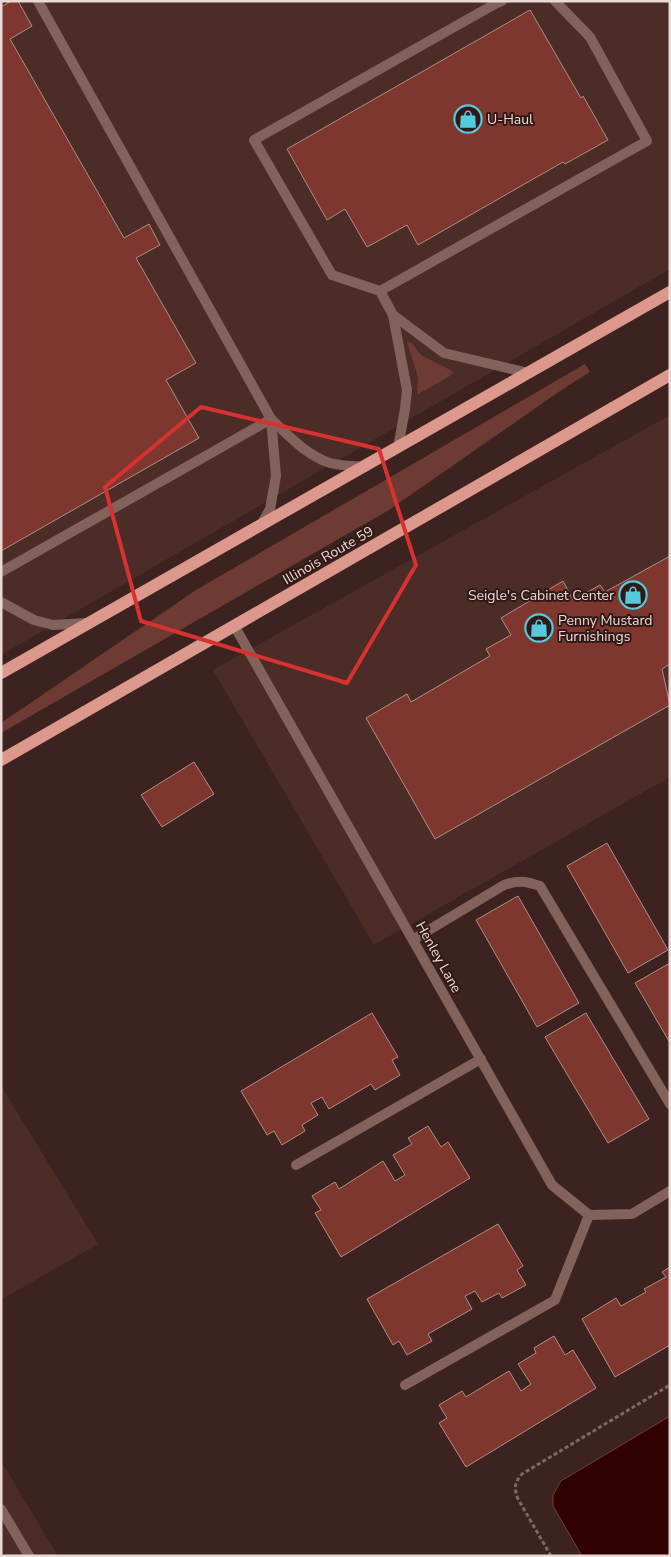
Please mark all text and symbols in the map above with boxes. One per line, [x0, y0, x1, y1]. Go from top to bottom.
shop icon: U-Haul [453, 104, 483, 134]
place label: U-Haul [487, 110, 534, 129]
street label: Illinois Route 59 [279, 522, 377, 589]
shop icon: Seigle's Cabinet Center [618, 580, 648, 610]
place label: Seigle's Cabinet Center [468, 586, 614, 605]
place label: Penny Mustard Furnishings [558, 611, 653, 646]
shop icon: Penny Mustard Furnishings [524, 613, 554, 643]
street label: Henley Lane [411, 918, 466, 996]

